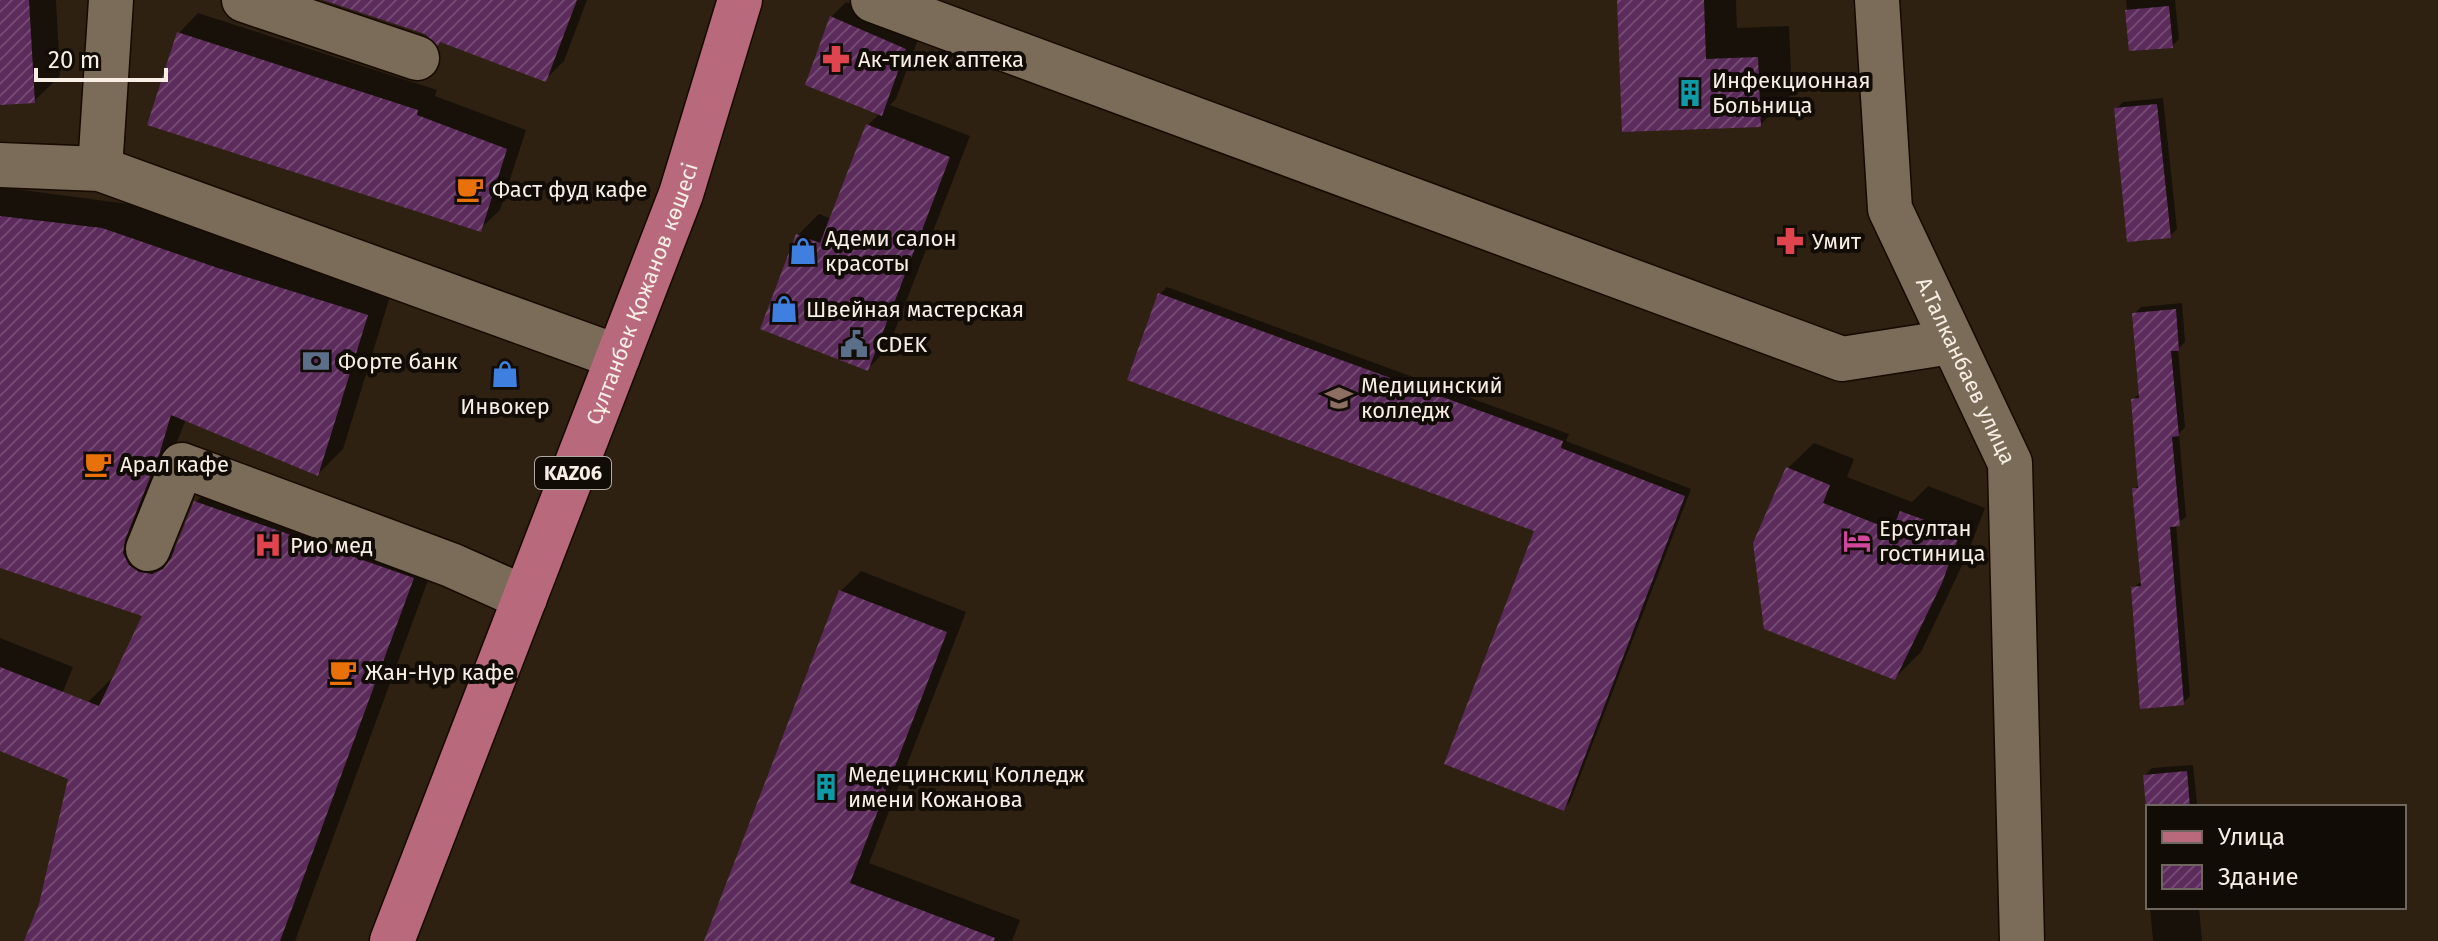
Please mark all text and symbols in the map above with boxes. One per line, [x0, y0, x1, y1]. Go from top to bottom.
scale bar [36, 32, 166, 82]
pharmacy icon: Ак-тилек аптека [821, 44, 851, 74]
text: 20 m [48, 46, 100, 74]
place label: Ак-тилек аптека [858, 46, 1024, 73]
place label: Инфекционная Больница [1712, 67, 1871, 119]
building icon: Инфекционная Больница [1675, 78, 1705, 108]
street label: Сұлтанбек Қожанов көшесі [580, 159, 703, 428]
cafe icon: Фаст фуд кафе [455, 174, 485, 204]
place label: Фаст фуд кафе [492, 176, 648, 203]
place label: Адеми салон красоты [825, 225, 956, 277]
pharmacy icon: Умит [1775, 226, 1805, 256]
place label: Умит [1812, 228, 1861, 255]
shop icon: Адеми салон красоты [788, 236, 818, 266]
street label: А.Талканбаев улица [1911, 273, 2022, 468]
shop icon: Швейная мастерская [769, 294, 799, 324]
place label: Швейная мастерская [806, 296, 1024, 323]
public building icon: CDEK [839, 329, 869, 359]
place label: CDEK [876, 331, 927, 358]
bank icon: Форте банк [301, 346, 331, 376]
place label: Форте банк [338, 348, 458, 375]
shop icon: Инвокер [490, 359, 520, 389]
place label: Медицинский колледж [1361, 372, 1503, 424]
school or university icon: Медицинский колледж [1324, 383, 1354, 413]
place label: Инвокер [460, 393, 550, 420]
cafe icon: Арал кафе [83, 449, 113, 479]
place label: Арал кафе [120, 451, 229, 478]
road number: KАZ06 [535, 457, 611, 489]
place label: Ерсултан гостиница [1879, 515, 1985, 567]
hotel icon: Ерсултан гостиница [1842, 526, 1872, 556]
hospital icon: Рио мед [253, 530, 283, 560]
place label: Рио мед [290, 532, 373, 559]
cafe icon: Жан-Нур кафе [328, 657, 358, 687]
place label: Жан-Нур кафе [365, 659, 514, 686]
place label: Медецинскиц Колледж имени Кожанова [848, 761, 1085, 813]
building icon: Медецинскиц Колледж имени Кожанова [811, 772, 841, 802]
legend [2146, 805, 2406, 909]
text: Улица [2218, 823, 2285, 851]
text: Здание [2218, 863, 2299, 891]

